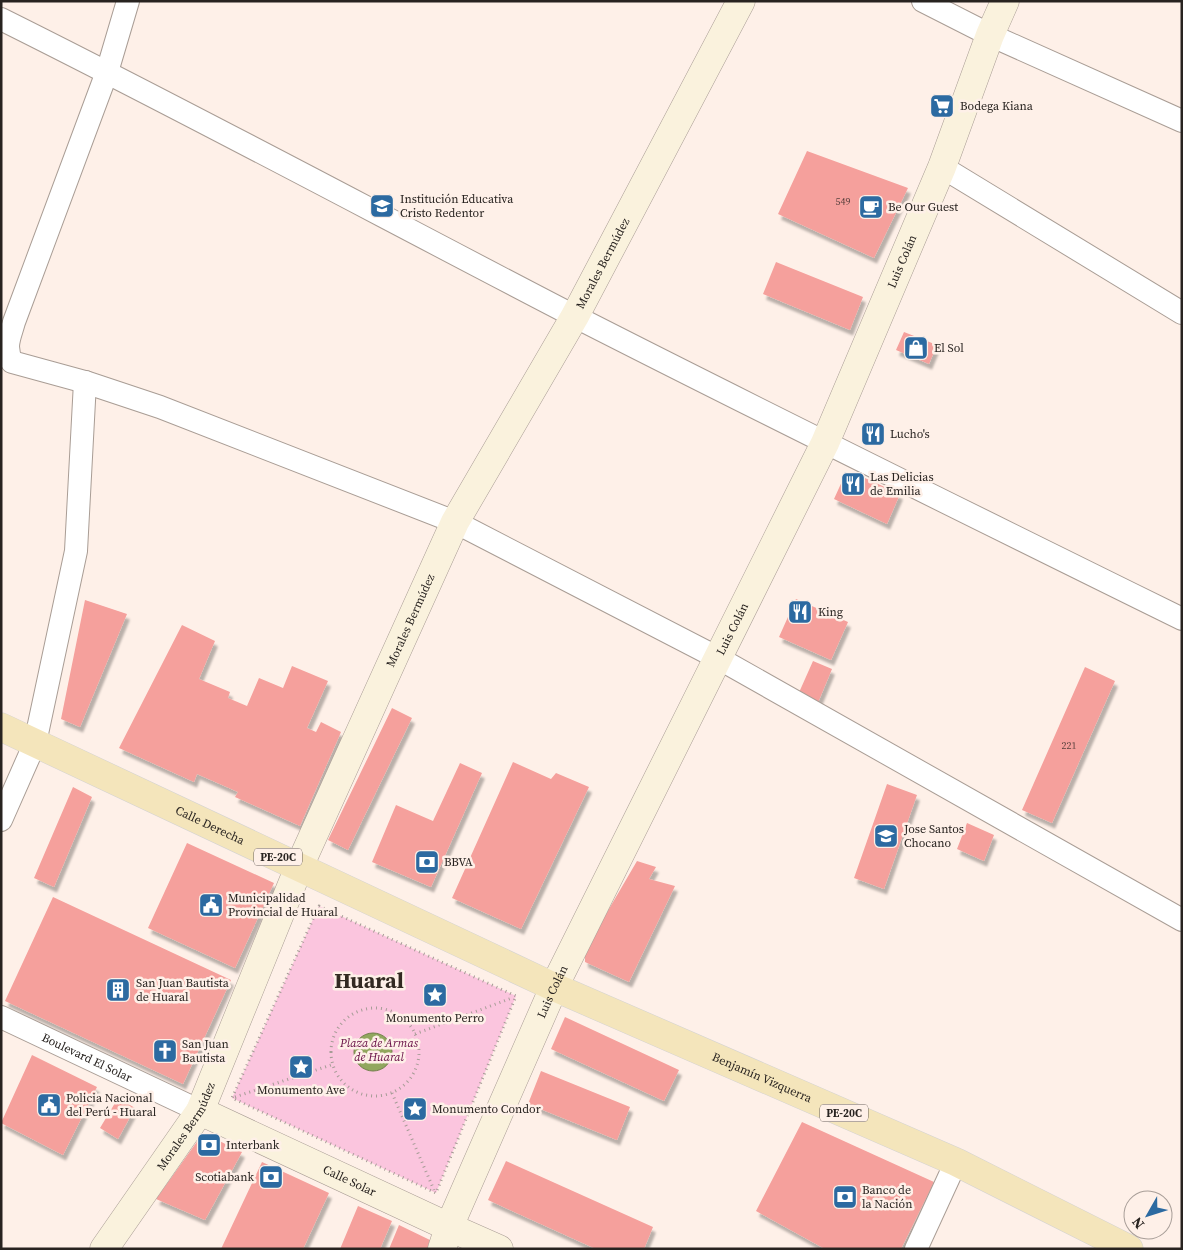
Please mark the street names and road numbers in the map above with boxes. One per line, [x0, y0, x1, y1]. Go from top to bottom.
street label: Morales Bermúdez [572, 215, 634, 312]
street label: Luis Colán [884, 232, 920, 291]
street label: Morales Bermúdez [382, 571, 439, 670]
street label: Luis Colán [713, 600, 752, 658]
street label: Calle Derecha [173, 802, 248, 849]
road number: PE-20C [254, 849, 302, 866]
street label: Luis Colán [533, 963, 571, 1021]
street label: Boulevard El Solar [39, 1029, 135, 1086]
street label: Benjamín Vizquerra [710, 1049, 815, 1107]
street label: Morales Bermúdez [153, 1079, 219, 1173]
road number: PE-20C [820, 1104, 868, 1122]
street label: Calle Solar [320, 1161, 379, 1200]

